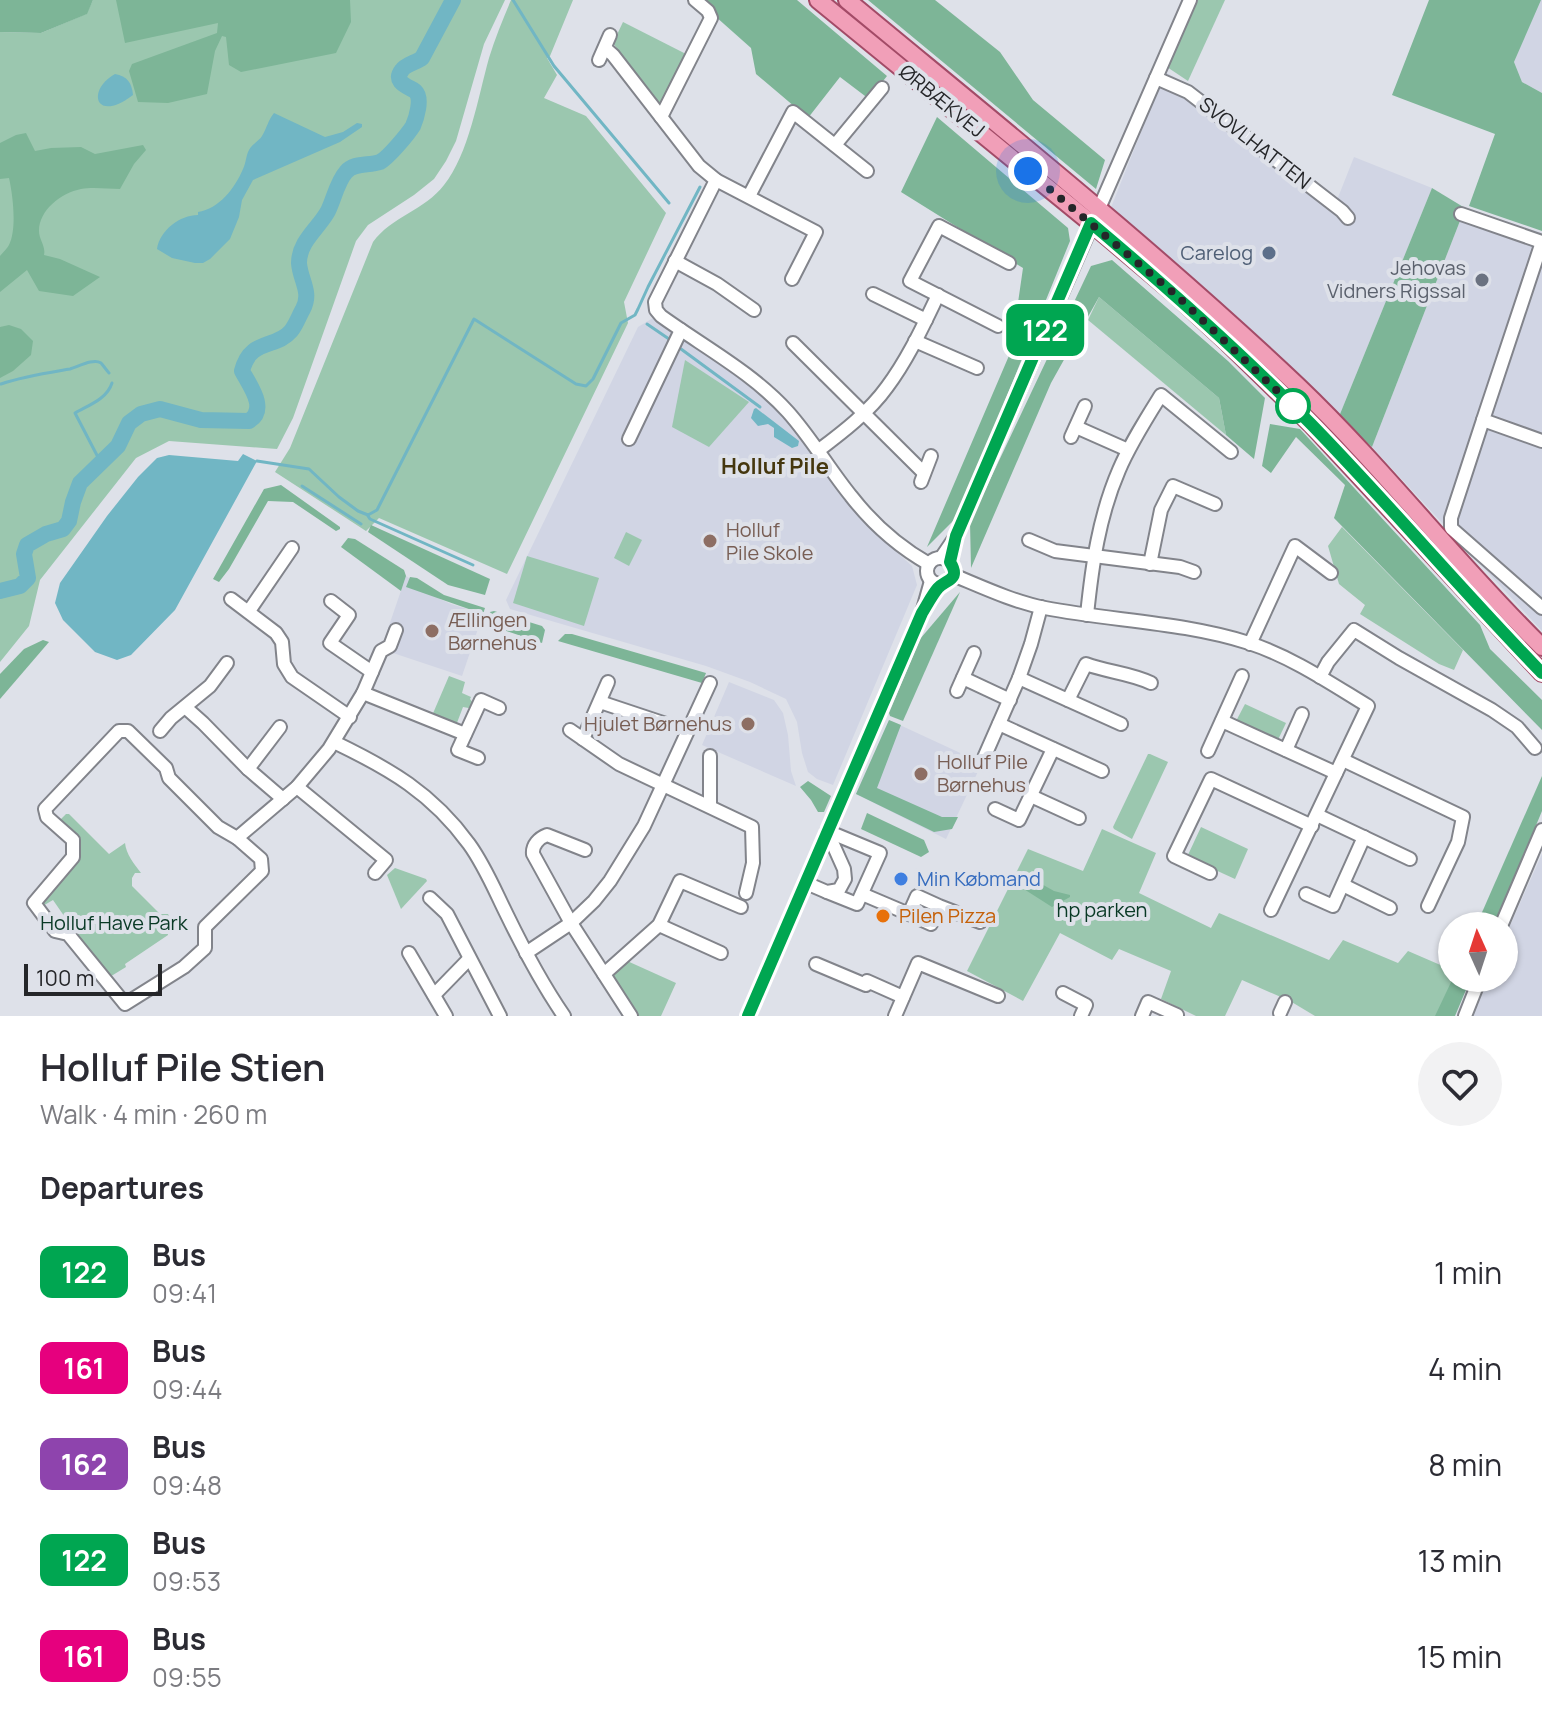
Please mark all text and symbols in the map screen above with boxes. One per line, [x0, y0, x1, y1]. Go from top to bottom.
street label: ØRBÆKVEJ [894, 58, 991, 143]
street label: SVOVLHATTEN [1194, 90, 1317, 195]
your location [1008, 151, 1048, 191]
place label: Carelog [1181, 239, 1253, 266]
marker: Carelog [1260, 244, 1278, 262]
place label: Jehovas Vidners Rigssal [1327, 254, 1466, 304]
marker: Jehovas Vidners Rigssal [1473, 271, 1491, 289]
line badge: 122 [999, 304, 1091, 356]
text: 122 [1022, 311, 1068, 349]
unlabelled marker [1276, 389, 1310, 423]
district label: Holluf Pile [721, 451, 829, 481]
place label: Holluf Pile Skole [726, 516, 813, 566]
marker: Holluf Pile Skole [701, 532, 719, 550]
place label: Ællingen Børnehus [448, 606, 537, 656]
marker: Ællingen Børnehus [423, 622, 441, 640]
place label: Hjulet Børnehus [584, 710, 732, 737]
marker: Hjulet Børnehus [739, 715, 757, 733]
place label: Holluf Pile Børnehus [937, 748, 1028, 798]
marker: Holluf Pile Børnehus [912, 765, 930, 783]
place label: Min Købmand [917, 865, 1041, 892]
marker: Min Købmand [892, 870, 910, 888]
park label: hp parken [1057, 896, 1147, 923]
place label: Pilen Pizza [899, 902, 996, 929]
marker: Pilen Pizza [874, 907, 892, 925]
park label: Holluf Have Park [40, 909, 189, 936]
north arrow [1438, 912, 1518, 992]
map controls [1438, 912, 1518, 992]
scale bar [24, 960, 162, 996]
text: 100 m [36, 963, 94, 993]
text: Holluf Pile Stien [40, 1040, 326, 1092]
button: heart [1418, 1042, 1502, 1126]
text: Walk · 4 min · 260 m [40, 1096, 267, 1132]
text: Departures [40, 1167, 204, 1208]
text: Bus [152, 1234, 206, 1275]
text: 1 min [1434, 1252, 1502, 1293]
text: 122 [61, 1253, 107, 1291]
text: 09:41 [152, 1275, 217, 1311]
text: Bus [152, 1330, 206, 1371]
text: 4 min [1428, 1348, 1502, 1389]
text: 161 [63, 1349, 105, 1387]
text: 09:44 [152, 1371, 223, 1407]
text: Bus [152, 1426, 206, 1467]
text: 8 min [1428, 1444, 1502, 1485]
text: 162 [61, 1445, 107, 1483]
text: 09:48 [152, 1467, 222, 1503]
text: Bus [152, 1522, 206, 1563]
text: 13 min [1417, 1540, 1502, 1581]
text: 122 [61, 1541, 107, 1579]
text: 09:53 [152, 1563, 221, 1599]
text: Bus [152, 1618, 206, 1659]
text: 15 min [1417, 1636, 1502, 1677]
text: 161 [63, 1637, 105, 1675]
text: 09:55 [152, 1659, 222, 1695]

